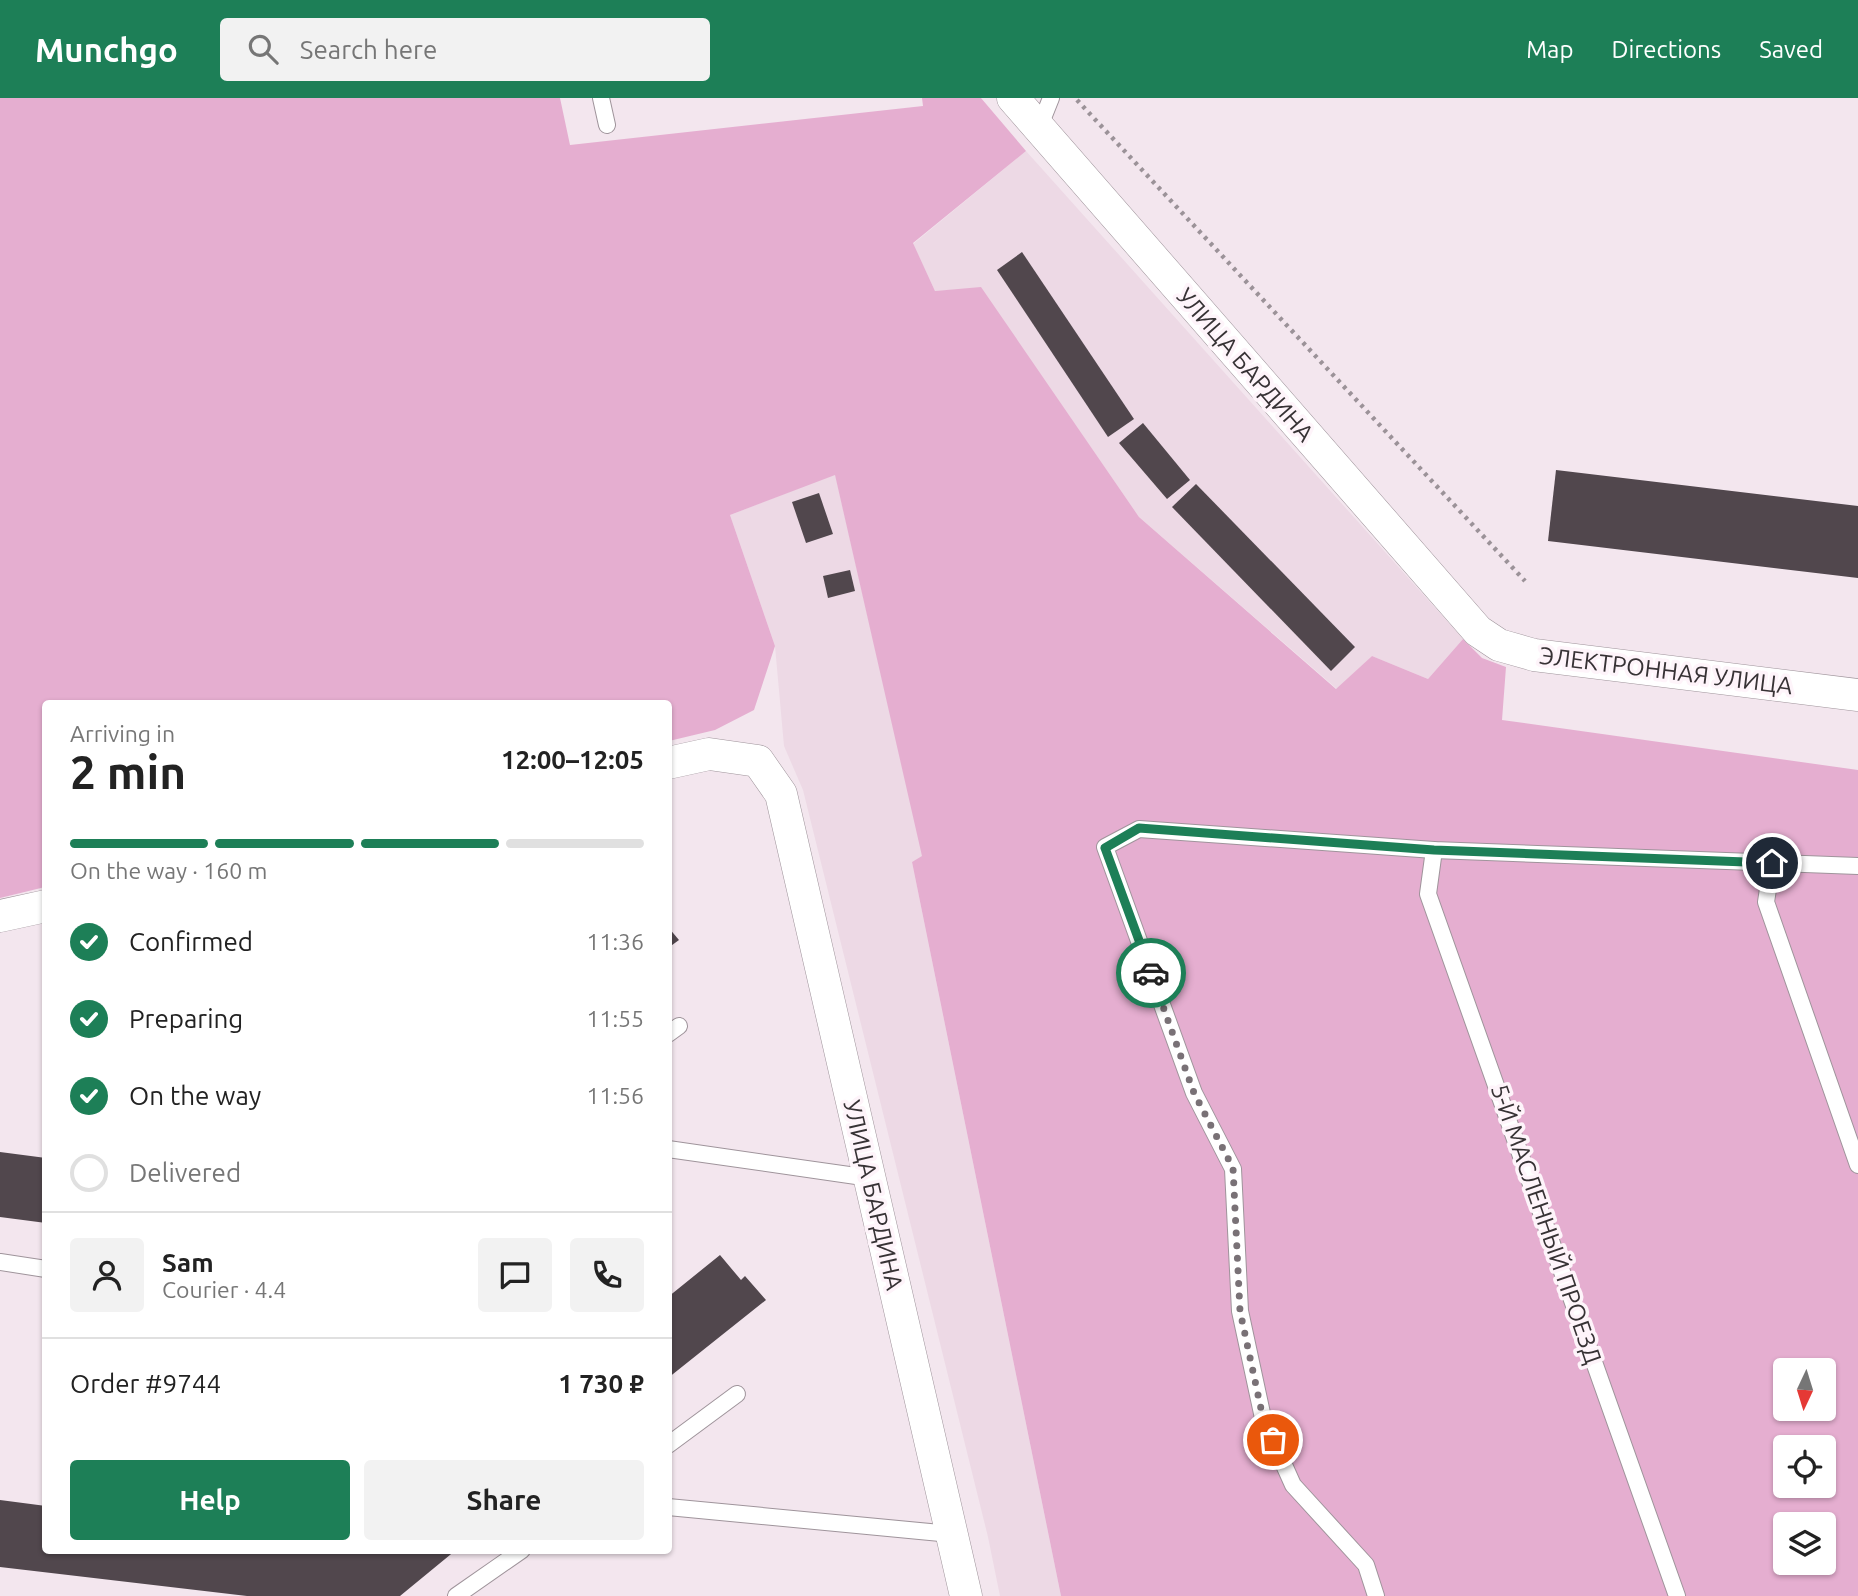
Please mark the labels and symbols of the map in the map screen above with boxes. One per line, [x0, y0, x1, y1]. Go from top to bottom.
street label: УЛИЦА БАРДИНА [1171, 282, 1320, 447]
street label: ЭЛЕКТРОННАЯ УЛИЦА [1538, 642, 1795, 699]
pin [1742, 833, 1802, 893]
courier [1116, 938, 1186, 1008]
street label: 5-Й МАСЛЕННЫЙ ПРОЕЗД [1486, 1080, 1608, 1367]
street label: УЛИЦА БАРДИНА [838, 1097, 909, 1293]
north arrow [1773, 1358, 1836, 1421]
pin [1243, 1410, 1303, 1470]

